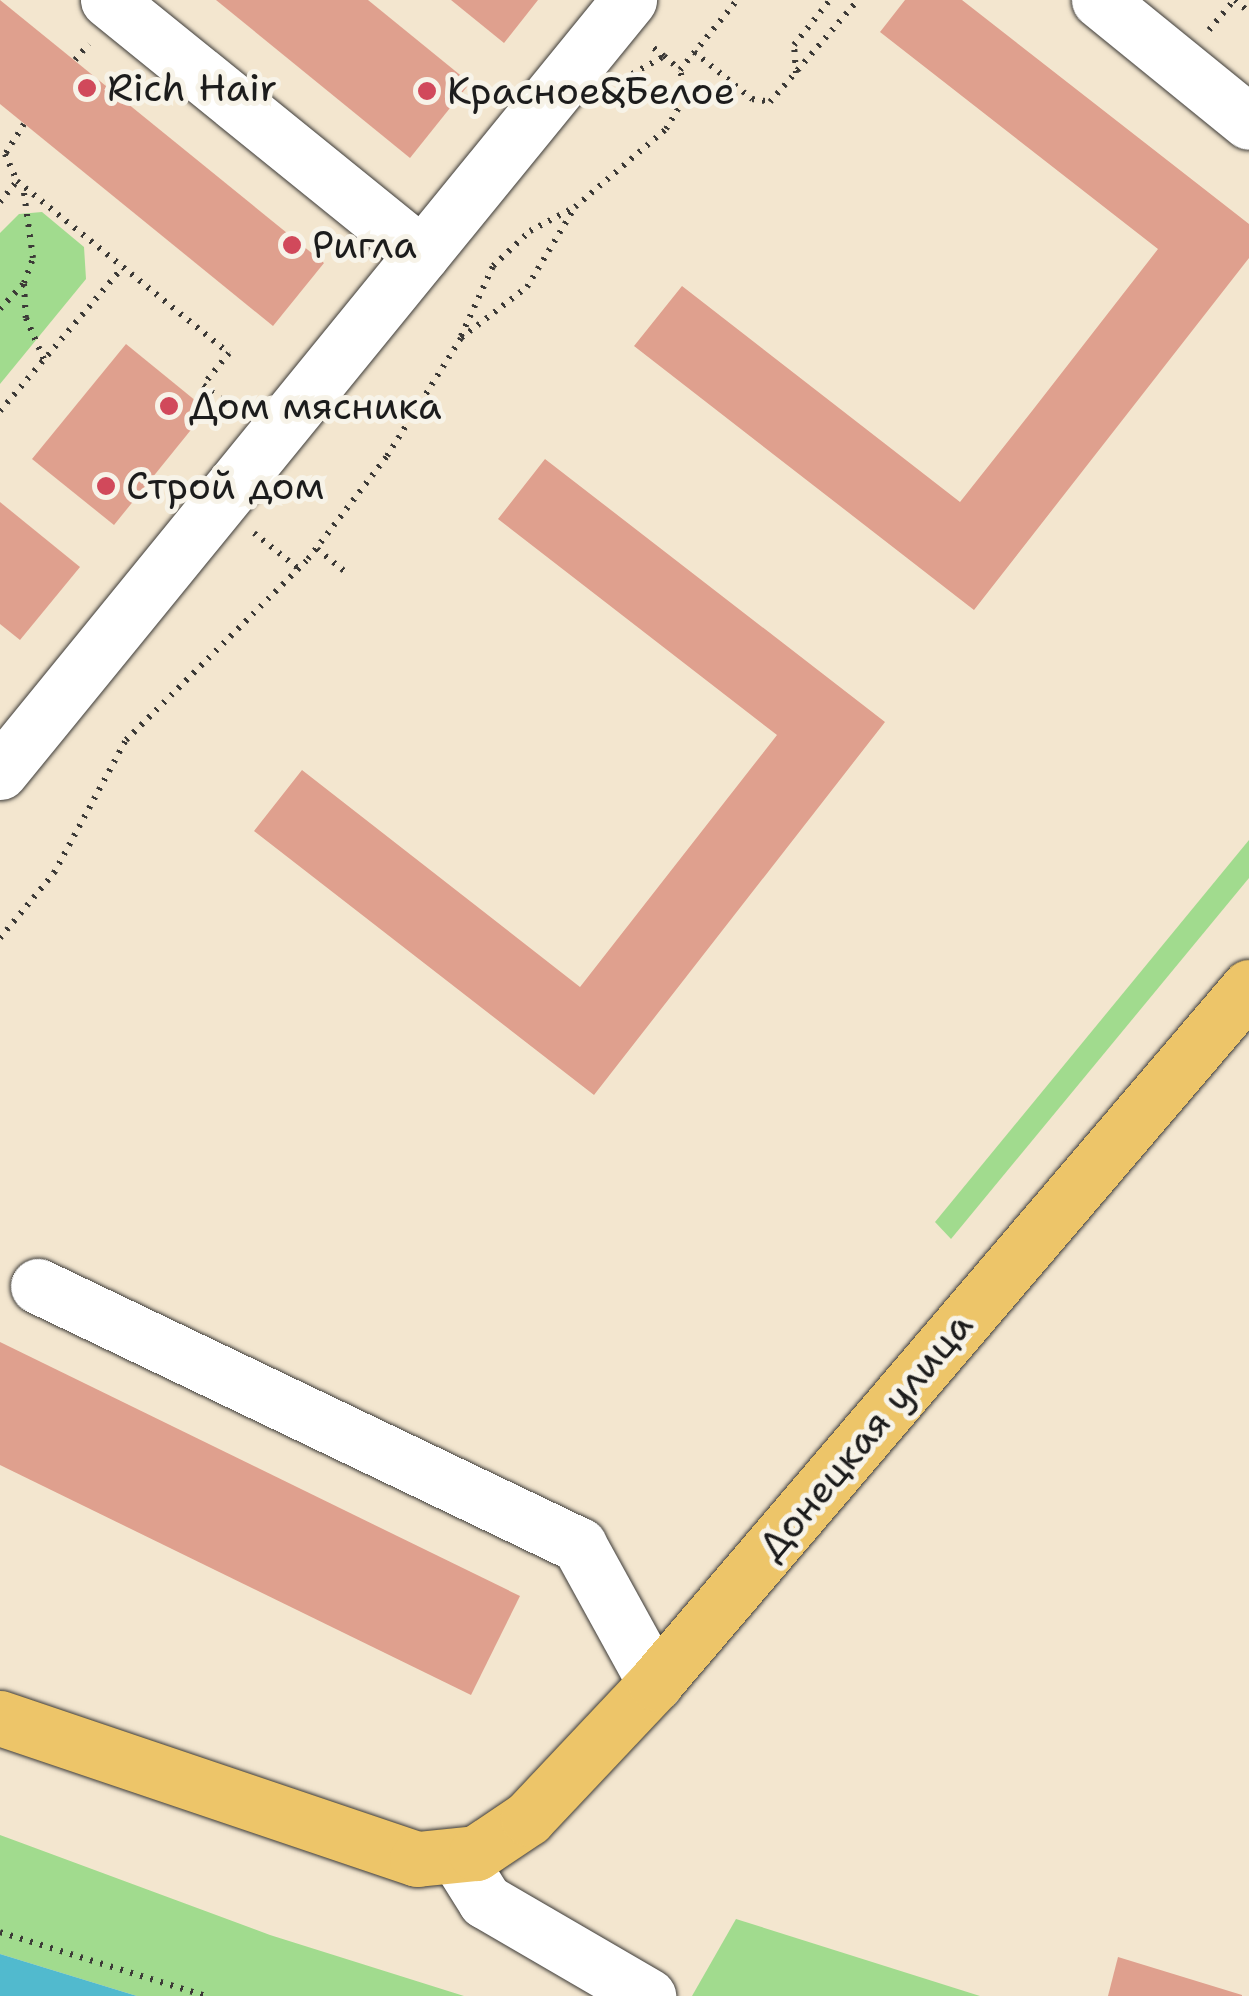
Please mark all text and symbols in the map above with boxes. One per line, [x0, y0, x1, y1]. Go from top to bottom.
place label: Rich Hair [107, 65, 277, 111]
place label: Красное&Белое [447, 68, 735, 114]
marker: Rich Hair [76, 77, 98, 99]
marker: Красное&Белое [416, 80, 438, 102]
place label: Ригла [312, 222, 417, 268]
marker: Ригла [281, 234, 303, 256]
place label: Дом мясника [189, 383, 442, 429]
marker: Дом мясника [158, 395, 180, 417]
place label: Строй дом [126, 463, 324, 509]
marker: Строй дом [95, 475, 117, 497]
street label: Донецкая улица [748, 1303, 982, 1569]

